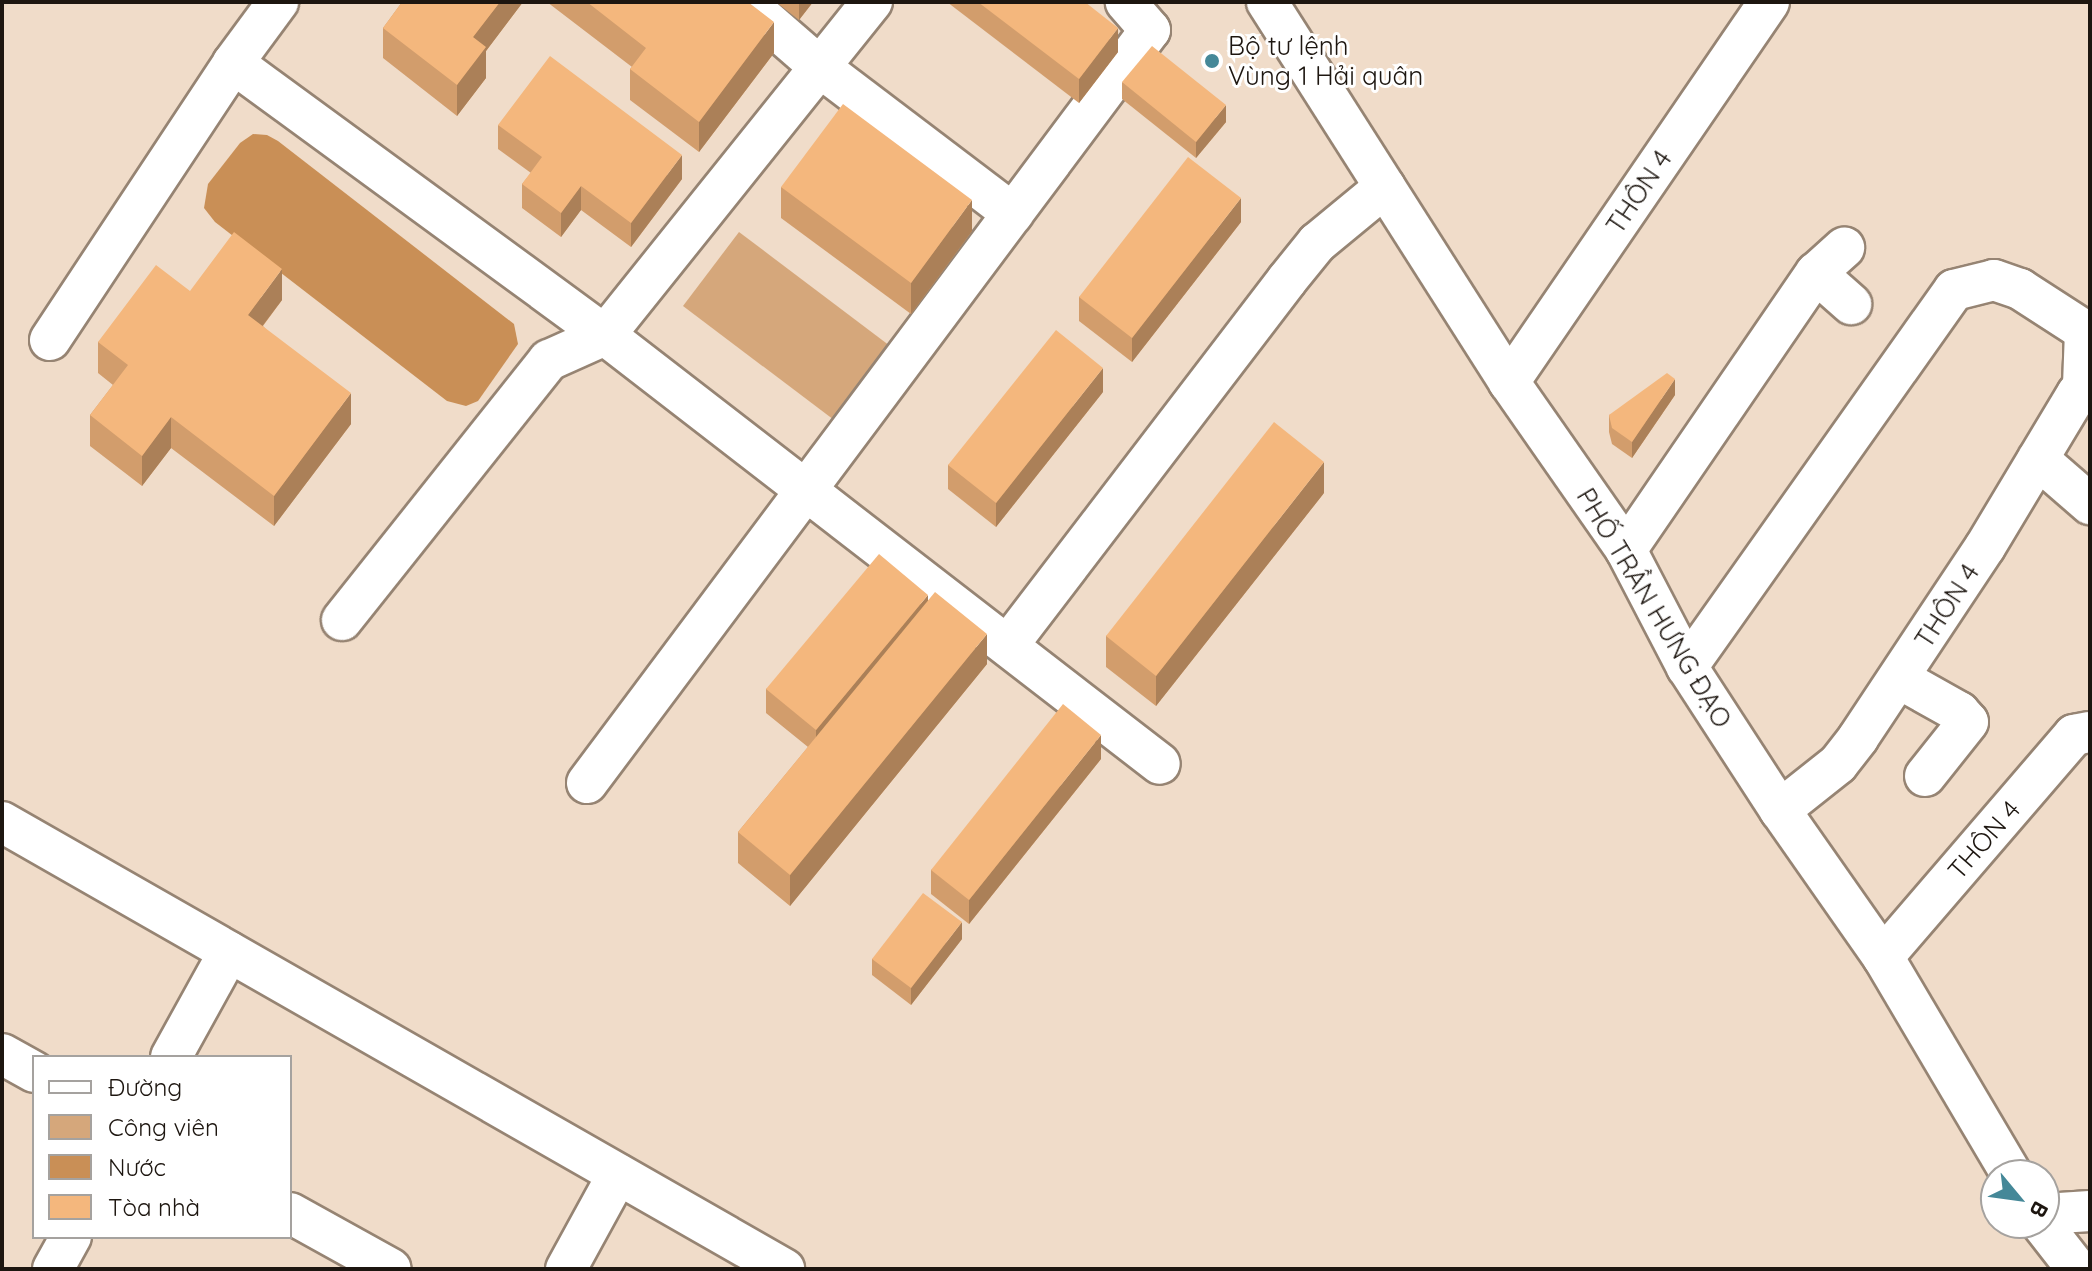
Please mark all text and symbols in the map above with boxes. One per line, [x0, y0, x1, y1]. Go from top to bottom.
place label: Bộ tư lệnh Vùng 1 Hải quân [1228, 30, 1423, 92]
marker: Bộ tư lệnh Vùng 1 Hải quân [1203, 52, 1221, 70]
street label: THÔN 4 [1600, 144, 1678, 240]
street label: PHỐ TRẦN HƯNG ĐẠO [1570, 483, 1738, 733]
street label: THÔN 4 [1908, 558, 1986, 654]
street label: THÔN 4 [1941, 794, 2027, 886]
legend [32, 1055, 292, 1239]
text: Đường [108, 1072, 182, 1102]
text: Công viên [108, 1112, 219, 1142]
text: Nước [108, 1152, 166, 1182]
north arrow [1980, 1159, 2060, 1239]
text: Tòa nhà [108, 1192, 200, 1222]
text: B [2024, 1197, 2055, 1223]

